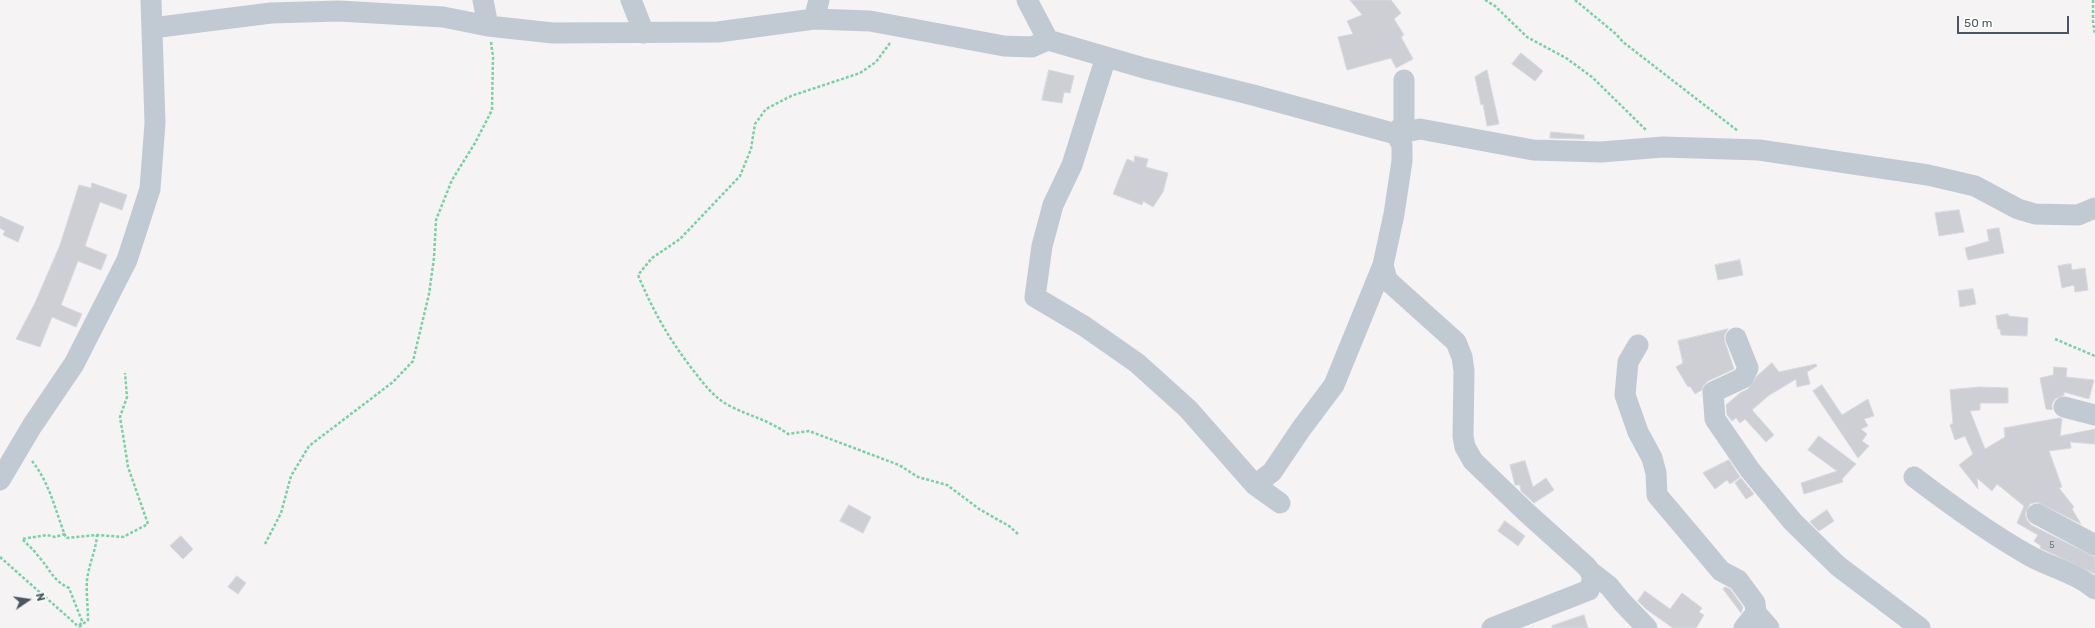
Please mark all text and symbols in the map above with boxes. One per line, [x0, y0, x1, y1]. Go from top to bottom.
scale bar [1959, 8, 2071, 34]
text: 50 m [1964, 16, 1992, 30]
house number: 5 [2049, 540, 2055, 550]
north arrow [8, 580, 48, 620]
text: N [33, 592, 47, 603]

